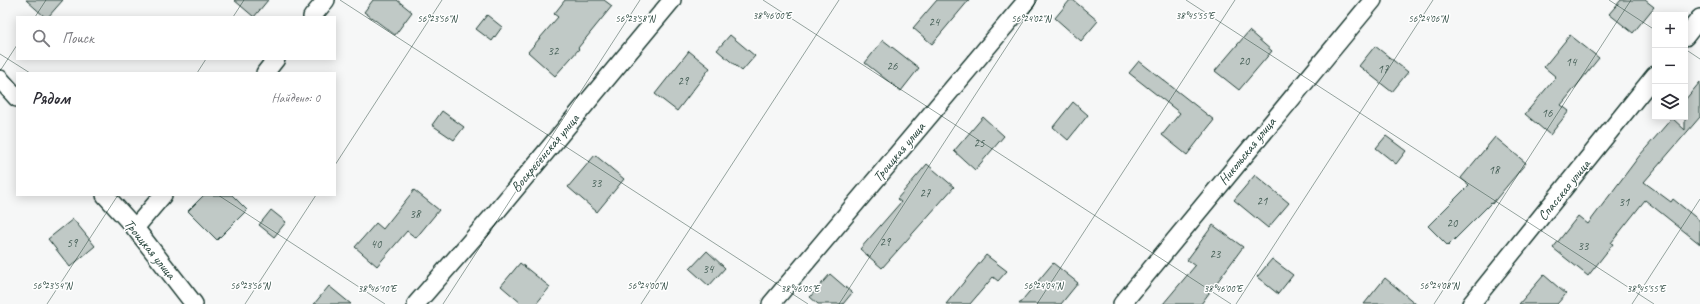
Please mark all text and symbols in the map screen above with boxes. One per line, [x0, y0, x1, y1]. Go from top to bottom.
text: 38°46'00"E [753, 9, 793, 22]
text: 38°45'55"E [1176, 9, 1216, 22]
text: 56°23'56"N [417, 12, 459, 25]
text: 56°23'58"N [615, 12, 657, 25]
text: 56°24'02"N [1011, 12, 1053, 25]
text: 56°24'06"N [1408, 12, 1450, 25]
map controls [1652, 12, 1688, 120]
button: + [1652, 12, 1688, 48]
house number: 24 [929, 14, 941, 30]
search box [16, 16, 336, 60]
icon: search [30, 27, 52, 49]
text: Поиск [62, 29, 94, 48]
house number: 32 [548, 43, 560, 59]
button: − [1652, 48, 1688, 84]
house number: 20 [1239, 53, 1251, 69]
house number: 14 [1566, 54, 1578, 70]
house number: 26 [887, 58, 898, 74]
house number: 17 [1378, 61, 1389, 77]
house number: 29 [678, 73, 690, 89]
button: layers [1652, 84, 1688, 120]
text: Рядом [32, 88, 70, 109]
text: Найдено: 0 [272, 90, 320, 106]
house number: 16 [1542, 105, 1553, 121]
street label: Воскресенская улица [507, 109, 584, 196]
street label: Никольская улица [1215, 113, 1280, 188]
street label: Троицкая улица [869, 118, 929, 185]
house number: 25 [974, 135, 985, 151]
street label: Спасская улица [1534, 155, 1595, 224]
house number: 18 [1489, 162, 1501, 178]
house number: 33 [591, 175, 603, 191]
house number: 27 [920, 185, 931, 201]
house number: 21 [1257, 193, 1268, 209]
house number: 31 [1619, 194, 1630, 210]
house number: 38 [410, 206, 422, 222]
house number: 20 [1447, 215, 1459, 231]
street label: Троицкая улица [121, 216, 180, 283]
house number: 29 [880, 234, 892, 250]
house number: 59 [67, 235, 79, 251]
house number: 40 [371, 236, 383, 252]
house number: 33 [1578, 238, 1590, 254]
house number: 23 [1210, 246, 1222, 262]
house number: 34 [703, 261, 715, 277]
text: 56°23'54"N [32, 279, 74, 292]
text: 56°23'56"N [230, 279, 272, 292]
text: 56°24'00"N [627, 279, 669, 292]
text: 56°24'04"N [1023, 279, 1065, 292]
text: 56°24'08"N [1419, 279, 1461, 292]
text: 38°46'10"E [358, 282, 398, 295]
text: 38°46'05"E [781, 282, 821, 295]
text: 38°46'00"E [1204, 282, 1244, 295]
text: 38°45'55"E [1627, 282, 1667, 295]

